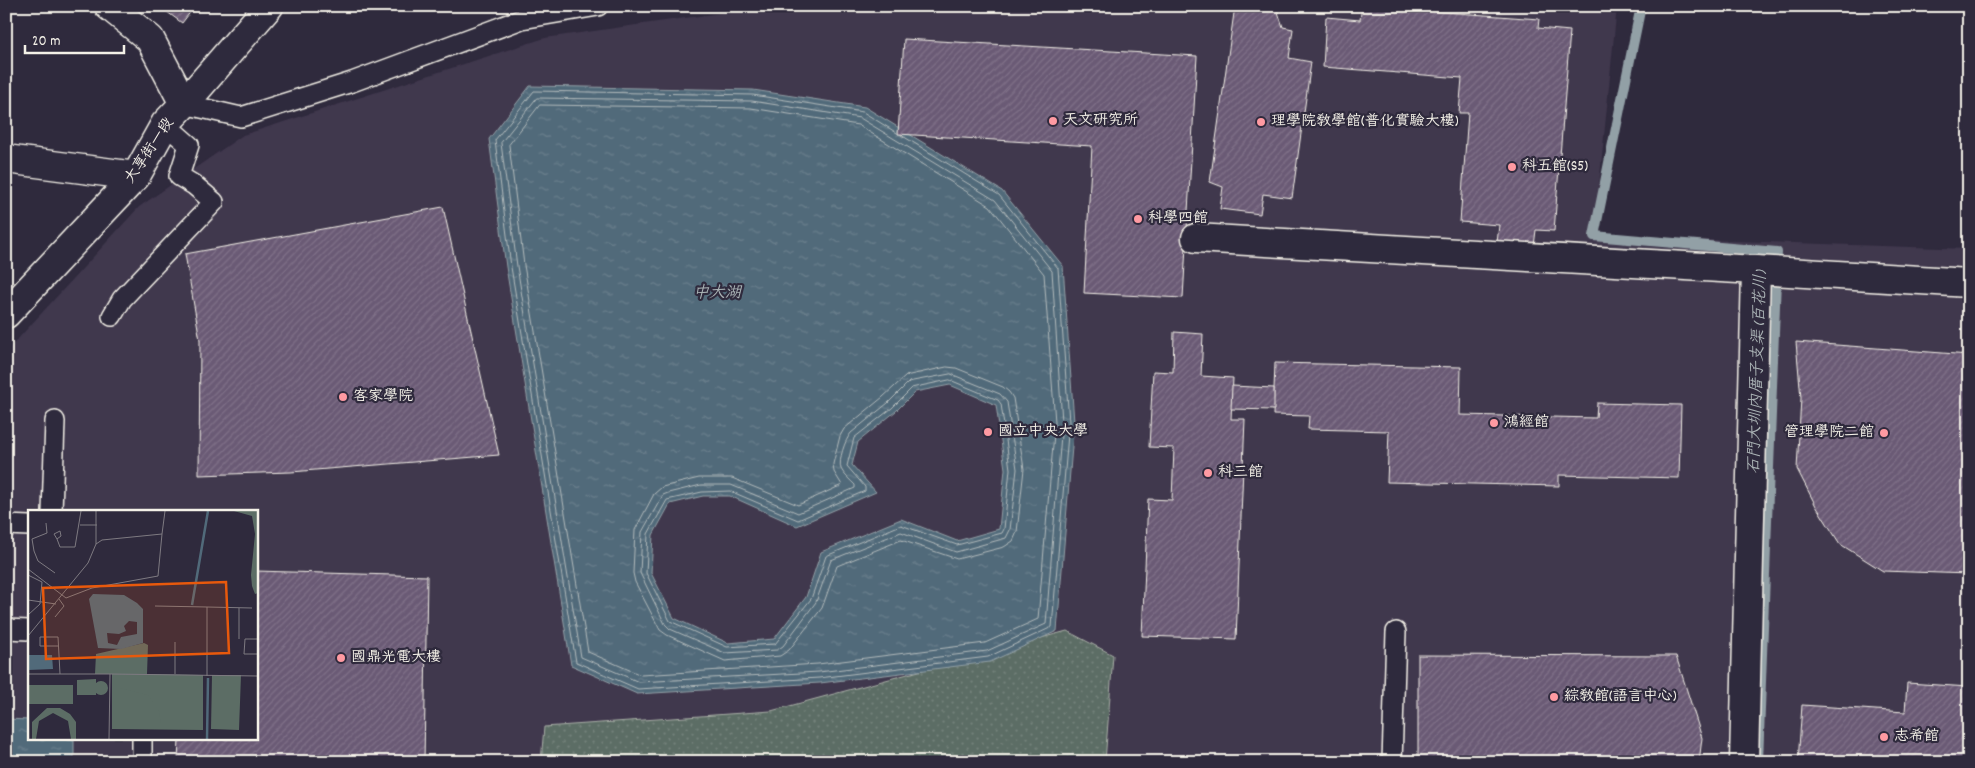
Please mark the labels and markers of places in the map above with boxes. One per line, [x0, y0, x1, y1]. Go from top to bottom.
place label: 天文研究所 [1063, 110, 1138, 132]
place label: 理學院教學館(普化實驗大樓) [1271, 111, 1459, 133]
marker: 天文研究所 [1047, 115, 1059, 127]
marker: 理學院教學館(普化實驗大樓) [1255, 116, 1267, 128]
place label: 科五館(S5) [1522, 156, 1588, 178]
marker: 科五館(S5) [1506, 161, 1518, 173]
place label: 科學四館 [1148, 208, 1208, 230]
marker: 科學四館 [1132, 213, 1144, 225]
place label: 客家學院 [353, 386, 413, 408]
marker: 客家學院 [337, 391, 349, 403]
place label: 鴻經館 [1504, 412, 1549, 434]
marker: 鴻經館 [1488, 417, 1500, 429]
place label: 國立中央大學 [998, 421, 1088, 443]
place label: 管理學院二館 [1784, 422, 1874, 444]
marker: 國立中央大學 [982, 426, 994, 438]
marker: 管理學院二館 [1878, 427, 1890, 439]
place label: 科三館 [1218, 462, 1263, 484]
marker: 科三館 [1202, 467, 1214, 479]
place label: 國鼎光電大樓 [351, 647, 441, 669]
marker: 國鼎光電大樓 [335, 652, 347, 664]
place label: 綜教館(語言中心) [1564, 686, 1677, 708]
marker: 綜教館(語言中心) [1548, 691, 1560, 703]
place label: 志希館 [1894, 726, 1939, 748]
marker: 志希館 [1878, 731, 1890, 743]

